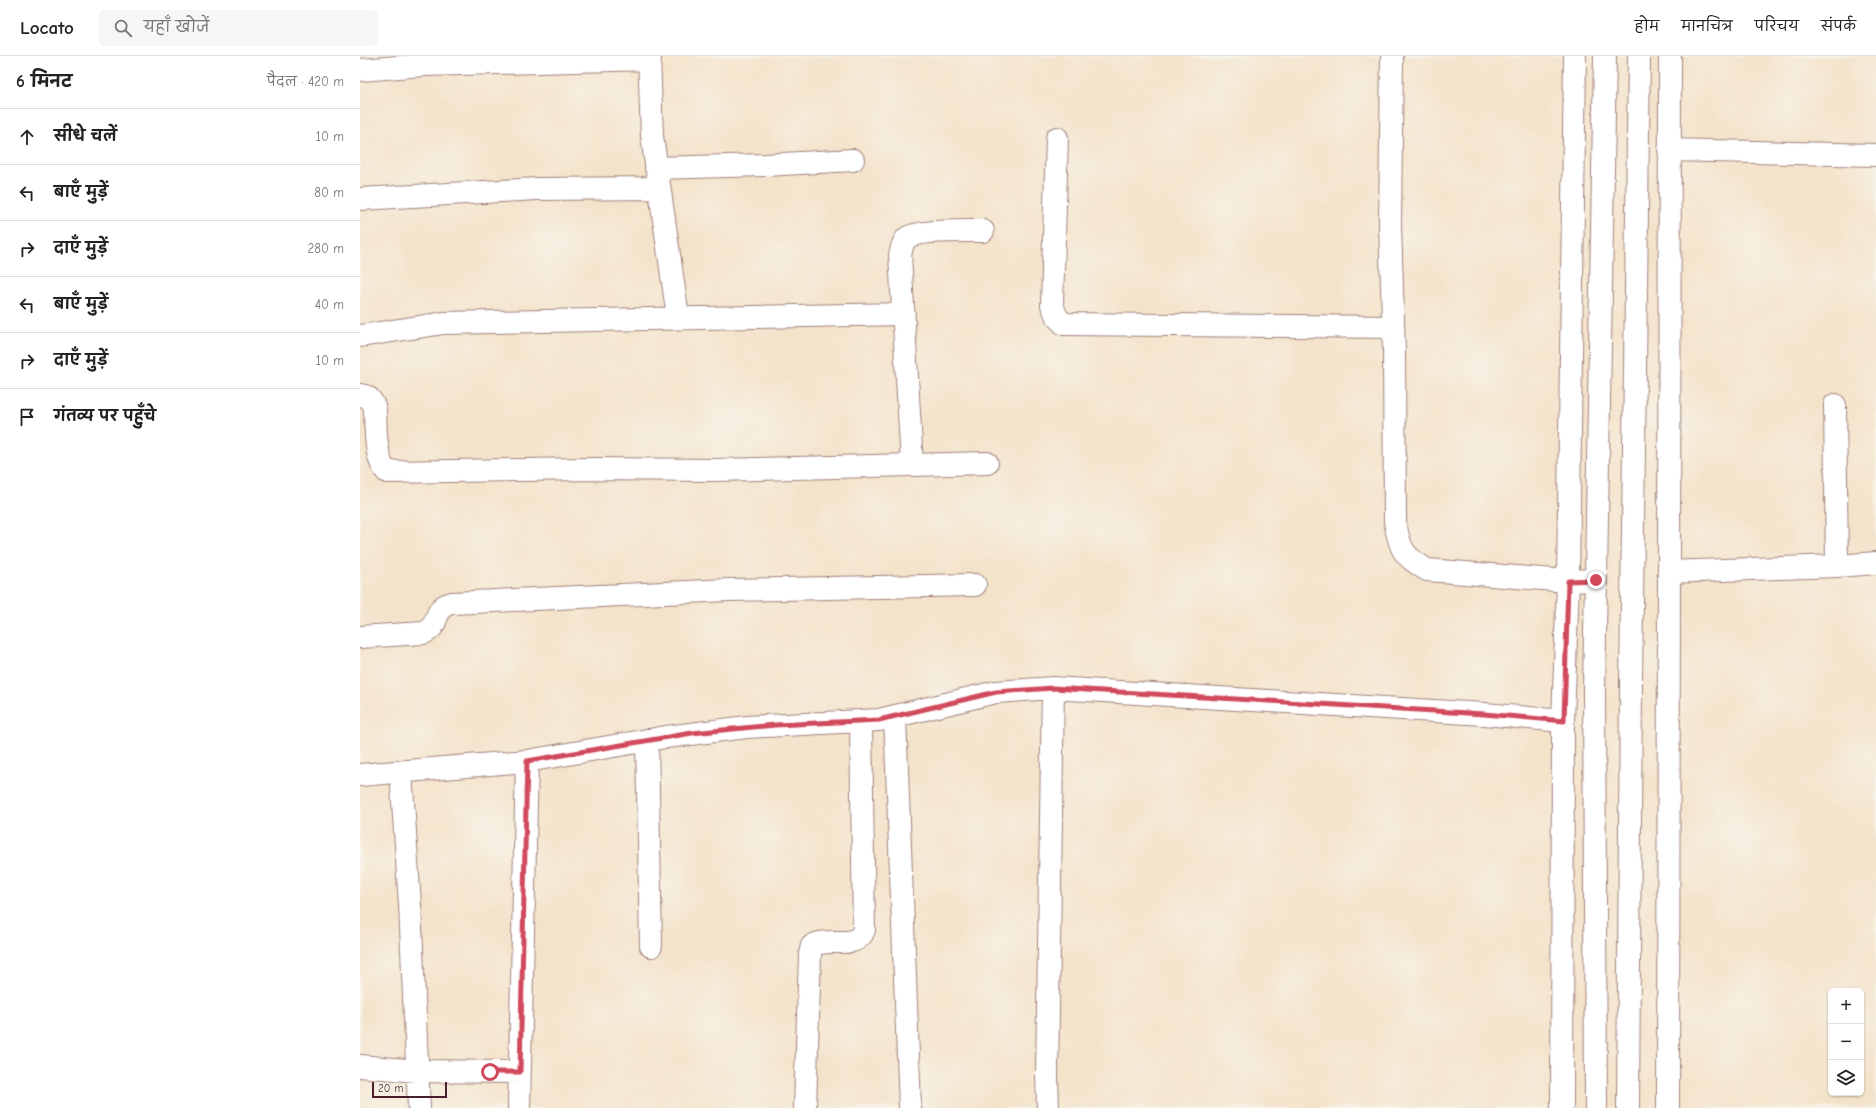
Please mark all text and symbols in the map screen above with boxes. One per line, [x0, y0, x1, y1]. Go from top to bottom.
search box [98, 10, 378, 46]
text: Locato [20, 17, 74, 39]
icon: search [112, 17, 134, 39]
text: यहाँ खोजें [144, 18, 209, 36]
text: होम [1635, 18, 1659, 35]
text: मानचित्र [1681, 18, 1733, 35]
text: परिचय [1755, 18, 1799, 35]
text: संपर्क [1821, 18, 1856, 35]
text: 6 मिनट [16, 72, 72, 91]
text: पैदल · 420 m [267, 74, 344, 89]
icon: ahead [16, 126, 38, 148]
text: सीधे चलें [54, 127, 117, 145]
text: 10 m [316, 129, 344, 144]
icon: left [16, 182, 38, 204]
text: बाएँ मुड़ें [54, 183, 108, 201]
text: 80 m [314, 185, 344, 200]
icon: right [16, 238, 38, 260]
text: दाएँ मुड़ें [54, 239, 108, 257]
text: 280 m [307, 241, 344, 256]
icon: left [16, 294, 38, 316]
text: बाएँ मुड़ें [54, 295, 108, 313]
text: 40 m [315, 297, 344, 312]
icon: right [16, 350, 38, 372]
text: दाएँ मुड़ें [54, 351, 108, 369]
text: 10 m [316, 353, 344, 368]
icon: arrive [16, 406, 38, 428]
text: गंतव्य पर पहुँचे [54, 407, 156, 425]
route end [1587, 571, 1605, 589]
map controls [1828, 988, 1864, 1096]
button: + [1828, 988, 1864, 1024]
button: − [1828, 1024, 1864, 1060]
button: layers [1828, 1060, 1864, 1096]
route start [481, 1063, 499, 1081]
scale bar [372, 1080, 447, 1099]
text: 20 m [378, 1082, 403, 1095]

